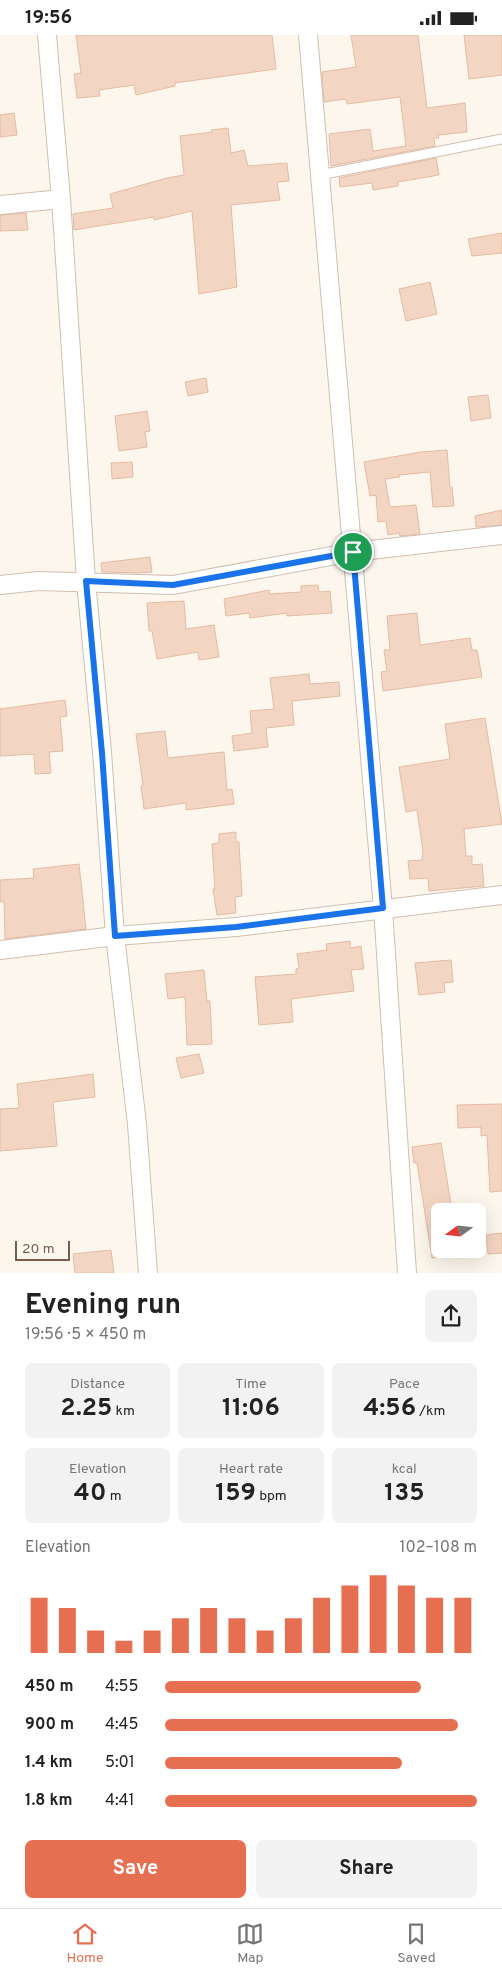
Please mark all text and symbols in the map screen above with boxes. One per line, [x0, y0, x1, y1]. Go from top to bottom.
text: 19:56 [25, 6, 72, 30]
pin [332, 531, 374, 573]
icon: arrive [339, 538, 367, 566]
north arrow [431, 1203, 486, 1257]
map controls [431, 1203, 486, 1258]
scale bar [15, 1238, 70, 1261]
text: 20 m [22, 1241, 55, 1258]
text: Evening run [25, 1288, 181, 1324]
button: share [425, 1290, 477, 1342]
text: 19:56 · 5 × 450 m [25, 1325, 146, 1345]
text: Distance [70, 1376, 125, 1393]
text: Time [235, 1376, 267, 1393]
text: Pace [389, 1376, 420, 1393]
text: 2.25 [60, 1393, 112, 1425]
text: 11:06 [222, 1393, 280, 1425]
text: 4:56 [363, 1393, 416, 1425]
text: km [112, 1403, 135, 1420]
text: /km [416, 1403, 445, 1420]
text: Elevation [69, 1461, 126, 1478]
text: Heart rate [219, 1461, 283, 1478]
text: kcal [392, 1461, 417, 1478]
text: 40 [74, 1478, 106, 1510]
text: 159 [215, 1478, 256, 1510]
text: 135 [384, 1478, 424, 1510]
text: m [106, 1488, 122, 1505]
text: bpm [256, 1488, 287, 1505]
text: Elevation [25, 1538, 91, 1558]
text: 102–108 m [399, 1538, 477, 1558]
text: 450 m [25, 1677, 74, 1697]
text: 4:55 [105, 1677, 138, 1697]
text: 900 m [25, 1715, 74, 1735]
text: 4:45 [105, 1715, 138, 1735]
text: 1.4 km [25, 1753, 73, 1773]
text: 5:01 [105, 1753, 135, 1773]
text: 1.8 km [25, 1791, 72, 1811]
text: 4:41 [105, 1791, 134, 1811]
button: Save [25, 1840, 246, 1898]
button: Share [256, 1840, 477, 1898]
tab: Home [66, 1920, 104, 1967]
tab: Map [236, 1920, 264, 1967]
tab: Saved [397, 1920, 436, 1967]

